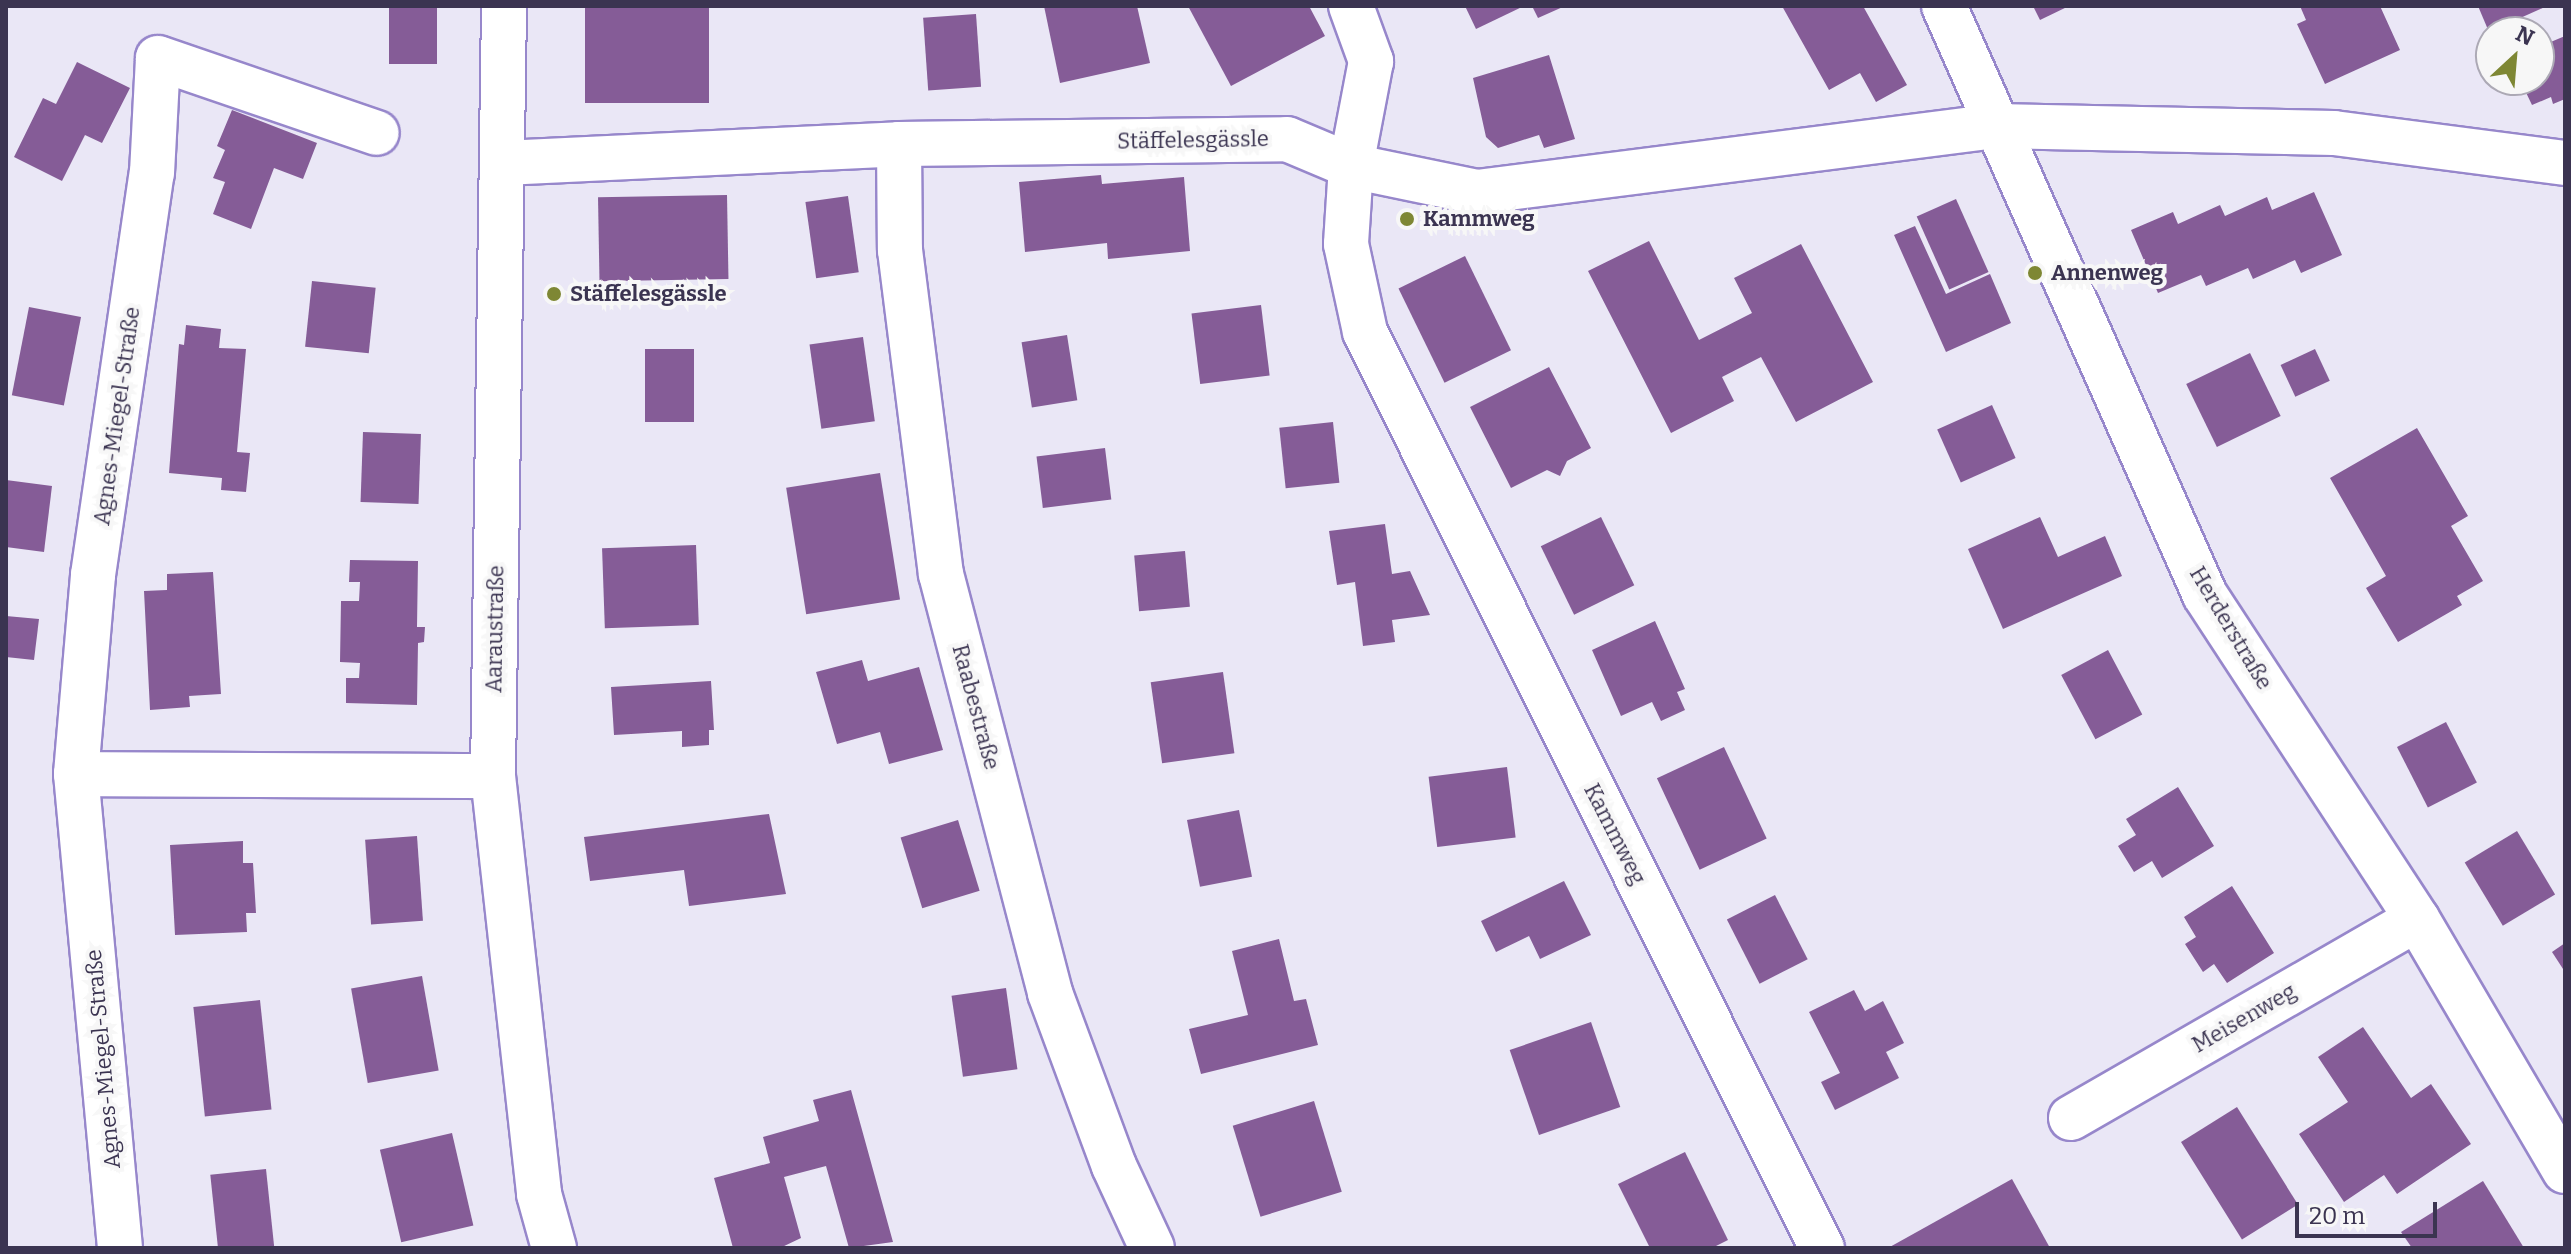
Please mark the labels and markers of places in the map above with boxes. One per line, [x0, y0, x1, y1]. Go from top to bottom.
place label: Kammweg [1423, 206, 1535, 232]
marker: Kammweg [1398, 210, 1416, 228]
place label: Annenweg [2051, 260, 2163, 286]
marker: Annenweg [2026, 264, 2044, 282]
place label: Stäffelesgässle [570, 281, 727, 307]
marker: Stäffelesgässle [545, 285, 563, 303]

